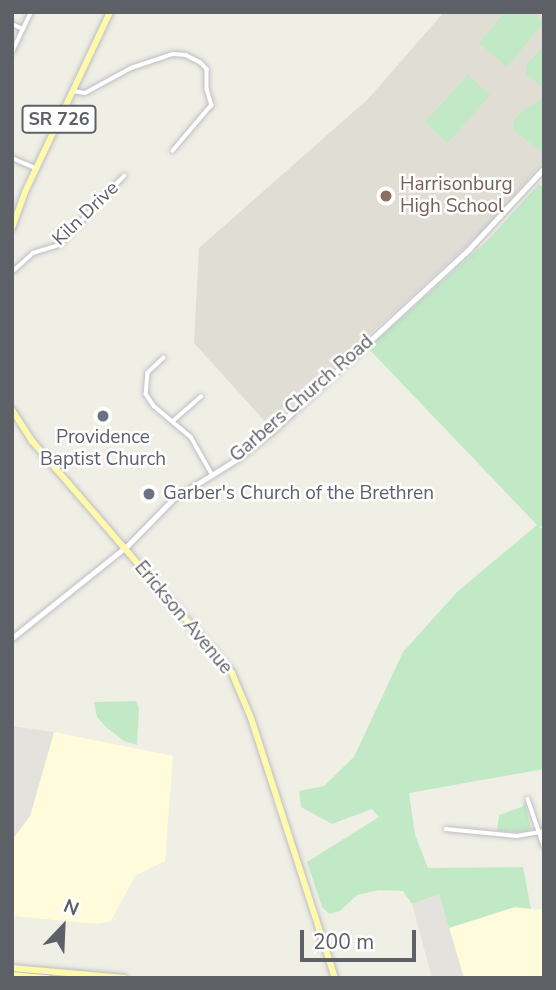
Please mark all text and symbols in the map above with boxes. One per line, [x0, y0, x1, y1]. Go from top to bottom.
road number: SR 726 [20, 104, 98, 134]
place label: Harrisonburg High School [400, 174, 513, 218]
street label: Kiln Drive [48, 177, 124, 251]
marker: Harrisonburg High School [378, 188, 394, 204]
street label: Garbers Church Road [226, 331, 378, 467]
marker: Providence Baptist Church [95, 408, 111, 424]
place label: Providence Baptist Church [40, 427, 166, 471]
place label: Garber's Church of the Brethren [163, 483, 434, 505]
marker: Garber's Church of the Brethren [141, 486, 157, 502]
street label: Erickson Avenue [129, 557, 237, 679]
north arrow [28, 892, 98, 962]
text: N [60, 893, 83, 922]
scale bar [304, 916, 420, 960]
text: 200 m [313, 928, 374, 956]

